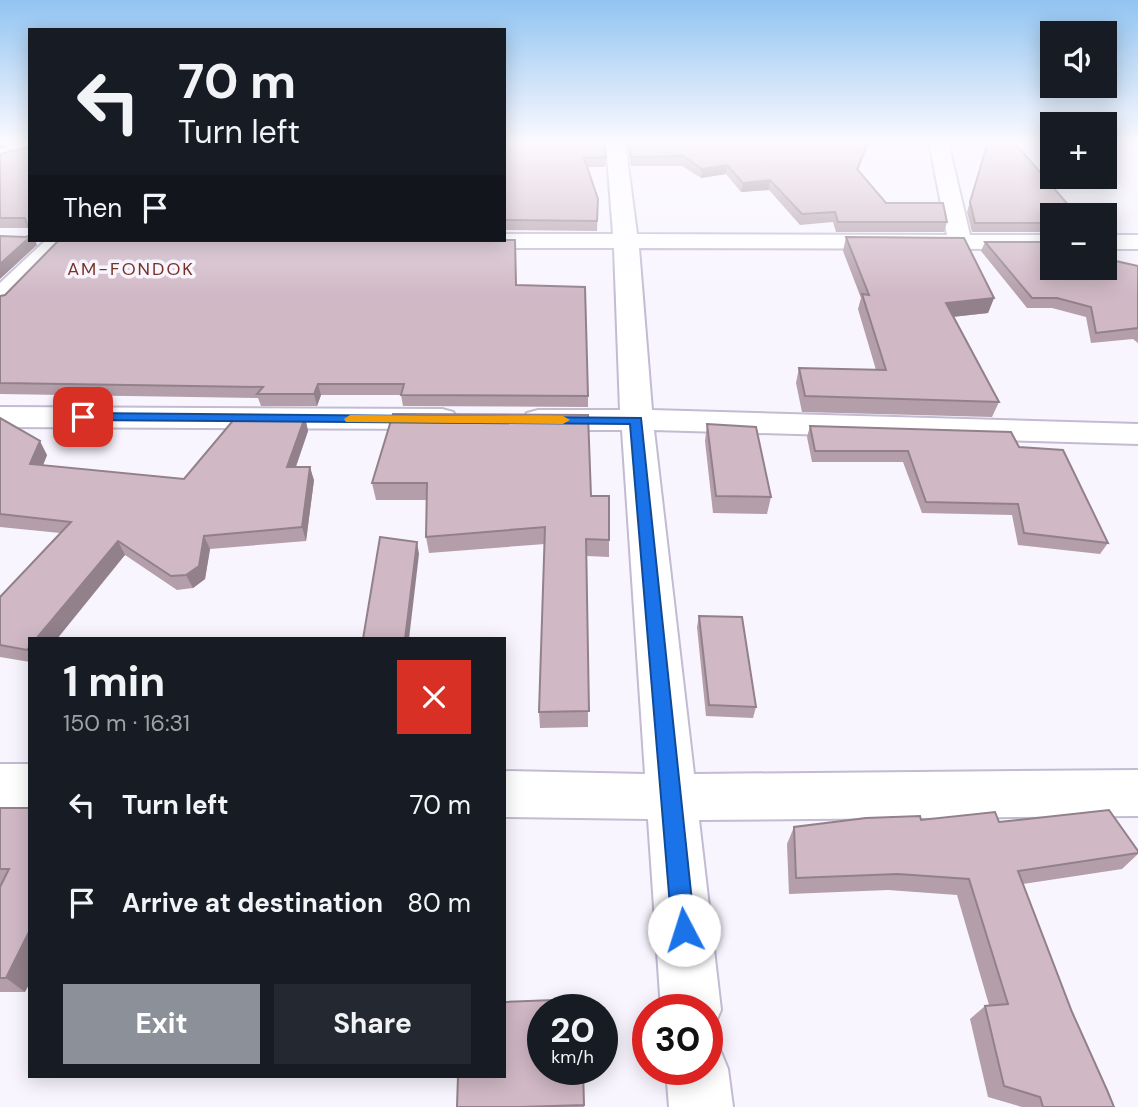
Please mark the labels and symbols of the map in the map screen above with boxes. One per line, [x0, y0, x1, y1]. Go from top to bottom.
district label: AM-FONDOK [67, 257, 195, 281]
pin [53, 387, 113, 447]
position arrow [647, 893, 721, 967]
speed limit sign: 30 [632, 994, 723, 1085]

